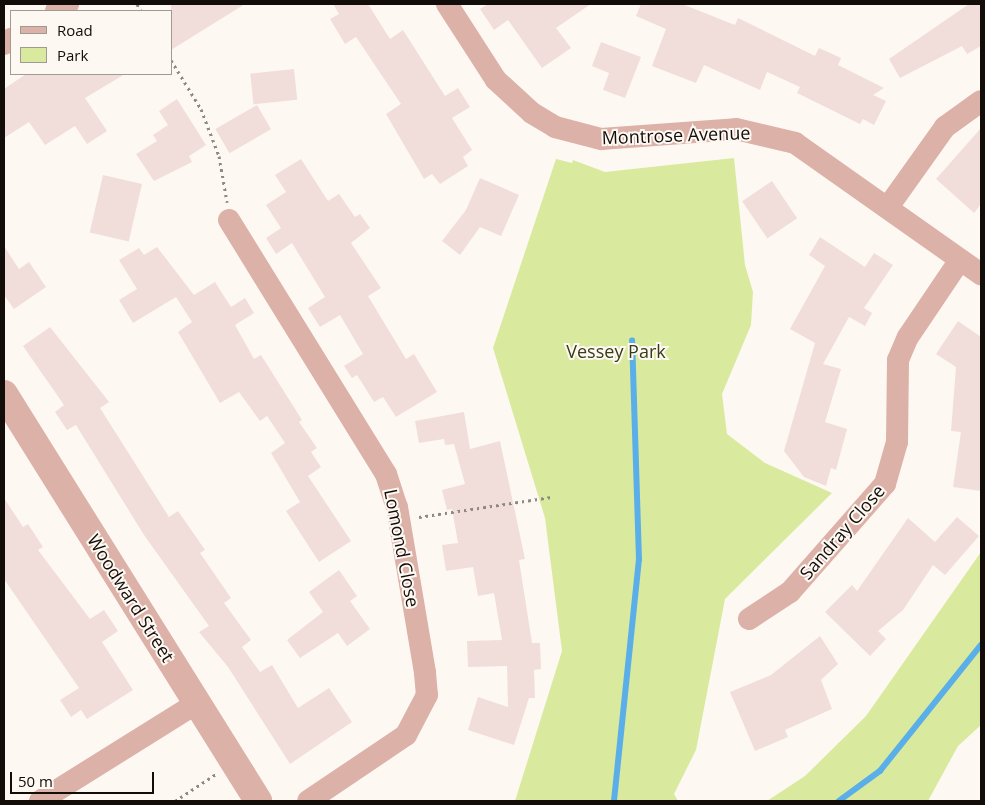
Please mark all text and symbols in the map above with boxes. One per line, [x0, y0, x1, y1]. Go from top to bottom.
legend [10, 10, 172, 75]
text: Road [57, 20, 93, 40]
text: Park [57, 45, 88, 65]
street label: Montrose Avenue [601, 122, 751, 148]
park label: Vessey Park [566, 340, 666, 362]
street label: Sandray Close [795, 480, 889, 584]
street label: Lomond Close [380, 487, 424, 609]
street label: Woodward Street [83, 530, 179, 666]
scale bar [12, 762, 156, 794]
text: 50 m [18, 771, 53, 791]

